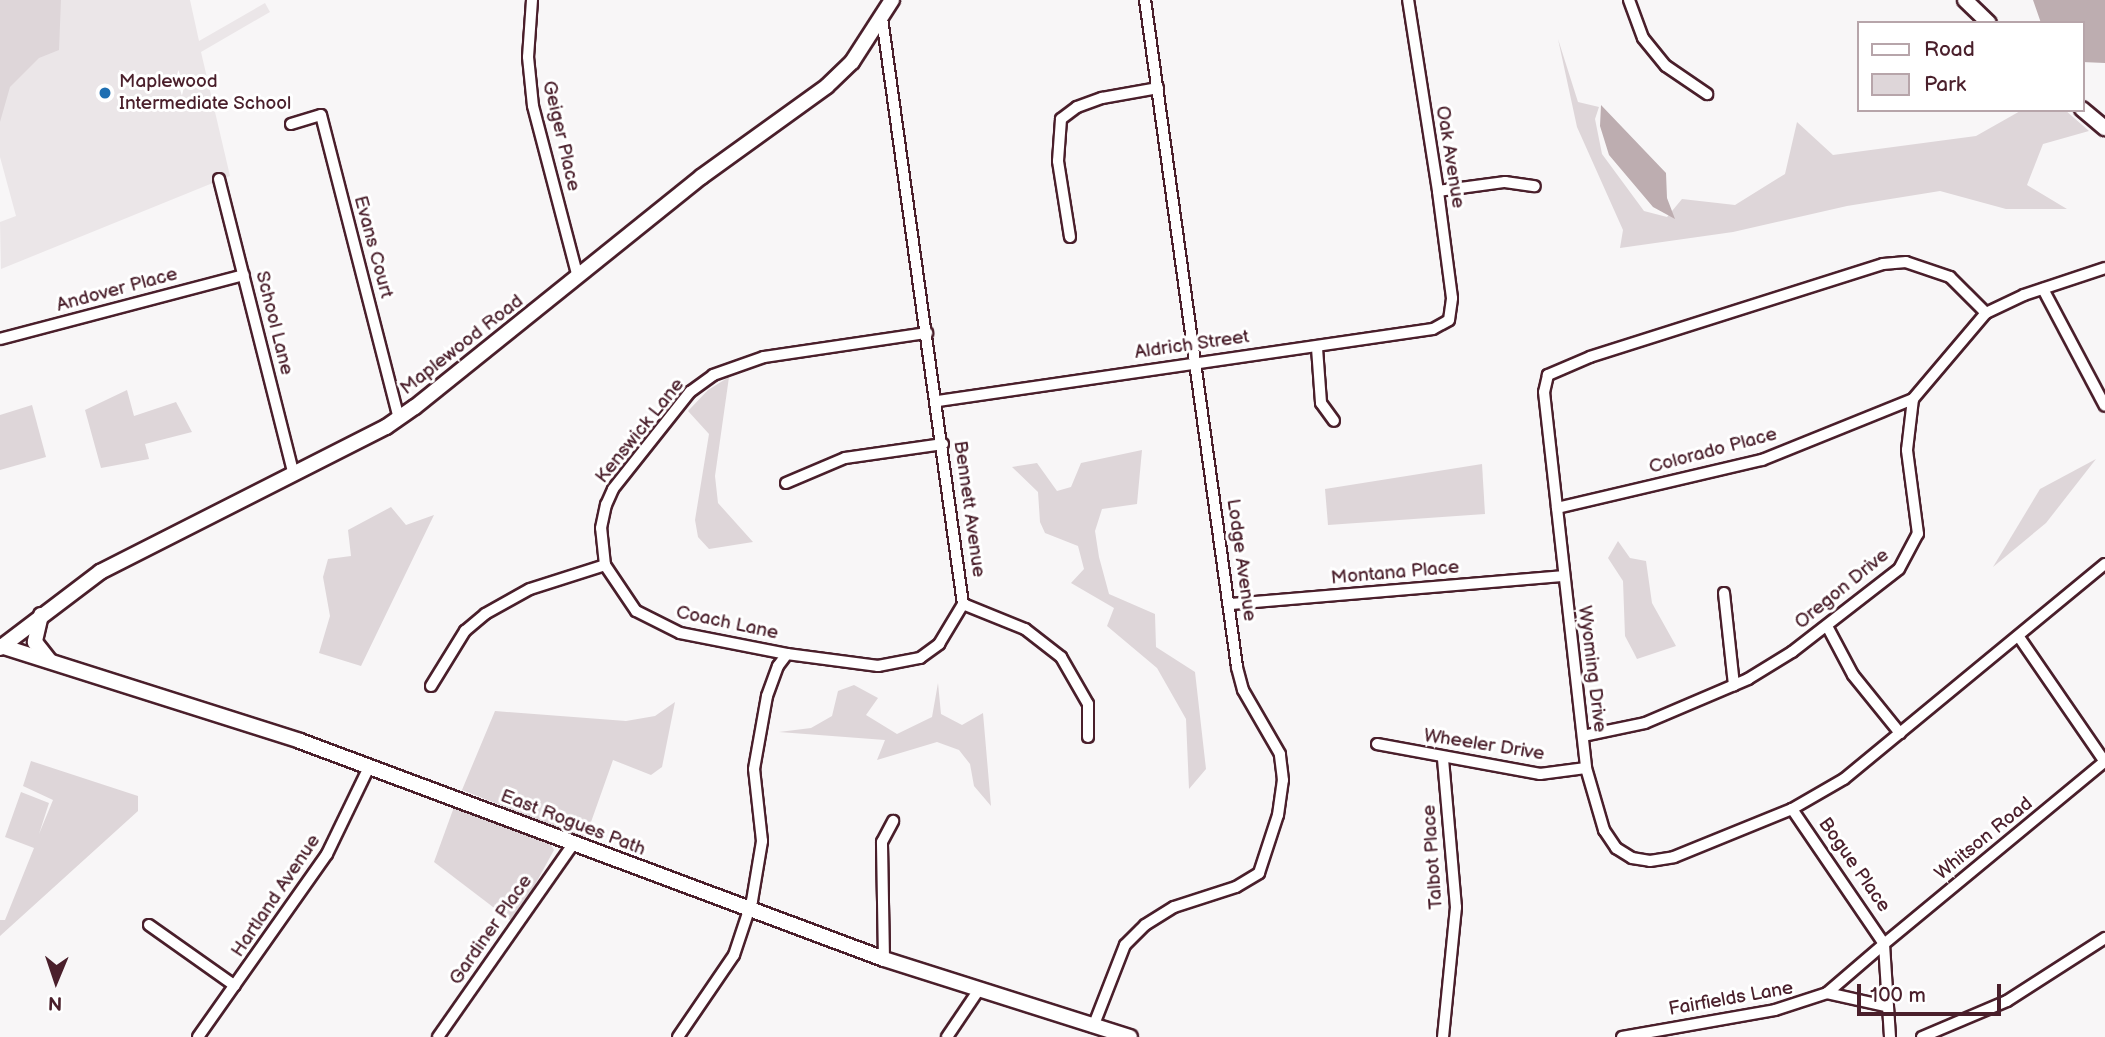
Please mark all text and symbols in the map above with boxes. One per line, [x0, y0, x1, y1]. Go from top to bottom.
legend [1856, 21, 2084, 112]
text: Road [1924, 37, 1975, 62]
place label: Maplewood Intermediate School [119, 71, 292, 115]
text: Park [1924, 72, 1966, 97]
street label: Geiger Place [537, 79, 585, 193]
marker: Maplewood Intermediate School [97, 85, 113, 101]
street label: Oak Avenue [1431, 104, 1469, 210]
street label: Evans Court [348, 193, 398, 301]
street label: Andover Place [54, 263, 180, 317]
street label: School Lane [250, 269, 298, 377]
street label: Maplewood Road [396, 290, 528, 400]
street label: Aldrich Street [1133, 326, 1251, 364]
street label: Kenswick Lane [591, 374, 689, 488]
street label: Colorado Place [1647, 423, 1779, 479]
street label: Bennett Avenue [948, 439, 990, 579]
street label: Lodge Avenue [1221, 497, 1261, 623]
street label: Oregon Drive [1790, 544, 1894, 634]
street label: Montana Place [1330, 556, 1460, 590]
street label: Coach Lane [674, 601, 780, 645]
street label: Wyoming Drive [1573, 604, 1611, 734]
street label: Wheeler Drive [1422, 724, 1546, 766]
street label: East Rogues Path [497, 785, 649, 861]
street label: Whitson Road [1931, 793, 2037, 885]
street label: Talbot Place [1418, 804, 1448, 910]
street label: Bogue Place [1813, 813, 1895, 917]
street label: Hartland Avenue [227, 830, 325, 962]
street label: Gardiner Place [445, 871, 537, 989]
north arrow [21, 946, 91, 1016]
scale bar [1860, 970, 2004, 1014]
street label: Fairfields Lane [1667, 977, 1795, 1021]
text: 100 m [1870, 983, 1926, 1008]
text: N [48, 991, 63, 1014]

